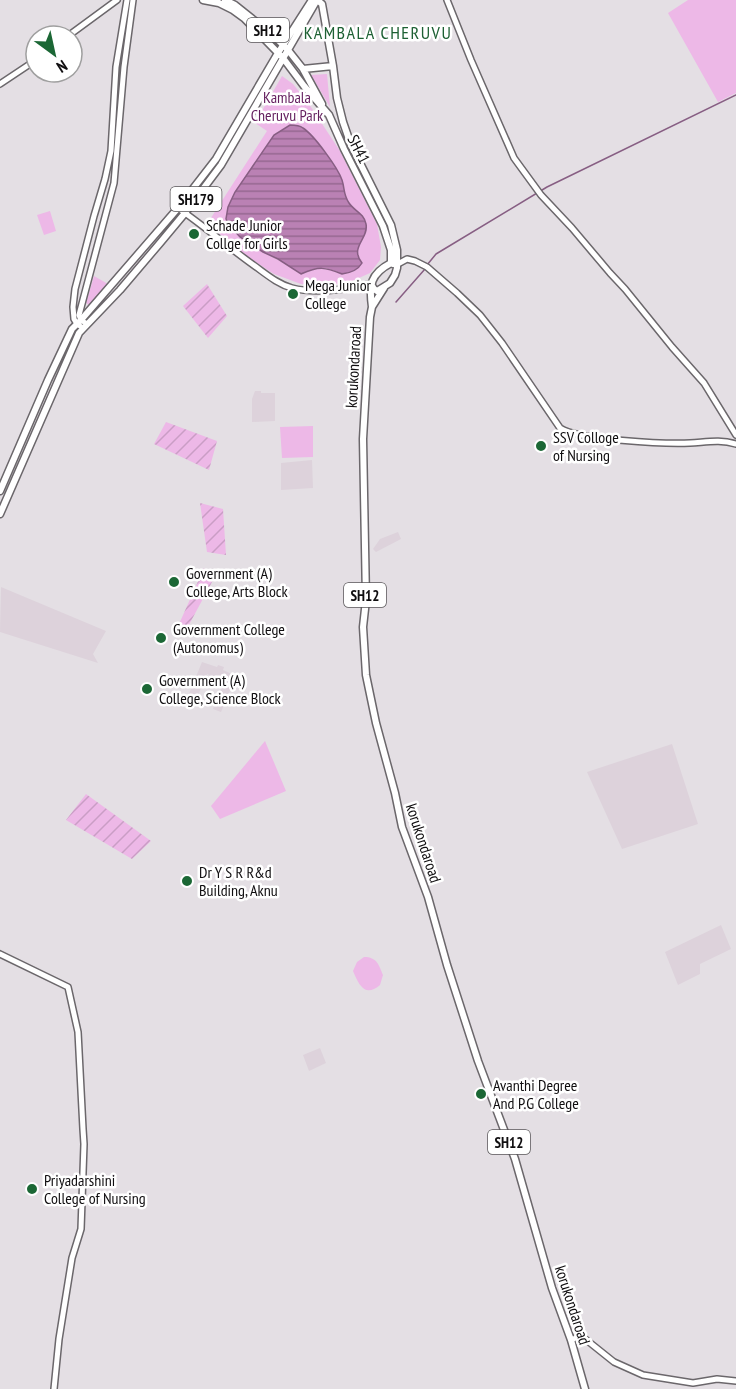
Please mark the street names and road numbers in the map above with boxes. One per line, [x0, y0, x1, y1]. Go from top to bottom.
road number: SH12 [247, 18, 289, 42]
street label: SH41 [343, 131, 375, 167]
road number: SH179 [170, 187, 222, 211]
street label: korukondaroad [341, 325, 365, 409]
road number: SH12 [344, 583, 386, 607]
street label: korukondaroad [402, 801, 446, 885]
road number: SH12 [488, 1130, 530, 1154]
street label: korukondaroad [551, 1263, 595, 1347]

